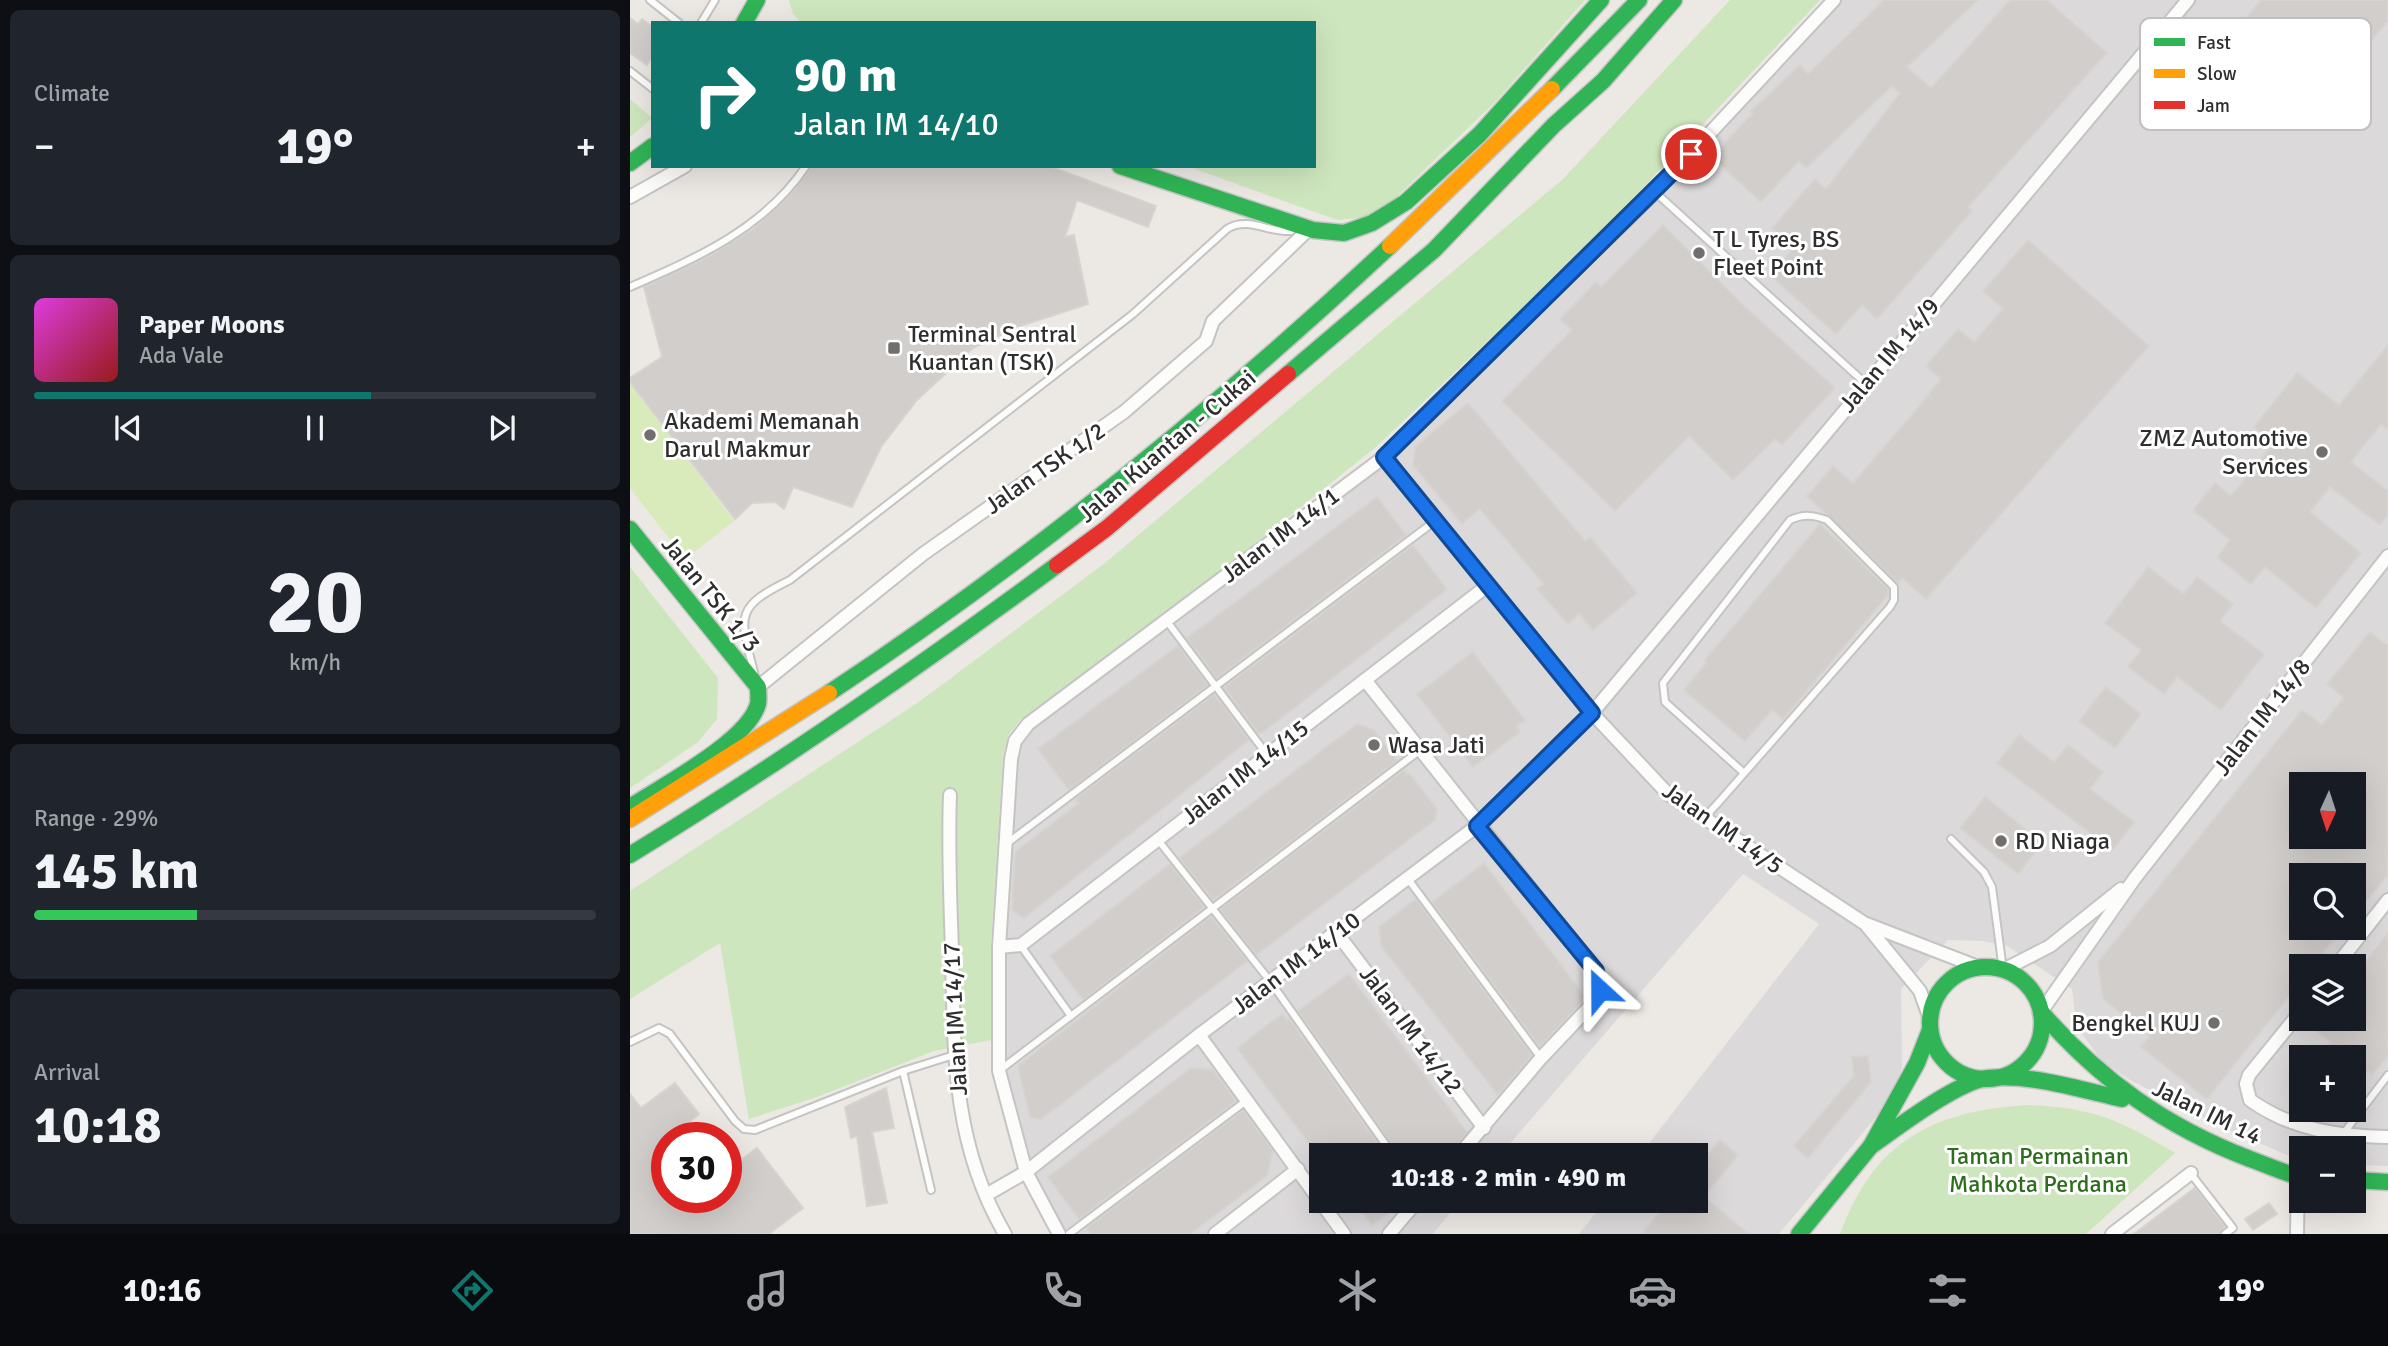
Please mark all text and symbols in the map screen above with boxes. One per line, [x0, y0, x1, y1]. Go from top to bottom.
legend [2140, 18, 2371, 130]
text: Fast [2197, 31, 2231, 55]
text: 90 m [794, 45, 897, 105]
icon: right [679, 49, 770, 140]
text: Slow [2197, 62, 2237, 86]
text: Climate [34, 79, 110, 108]
text: Jam [2197, 94, 2230, 118]
text: Jalan IM 14/10 [794, 105, 999, 144]
text: 19° [277, 114, 353, 178]
text: − [34, 123, 55, 170]
text: + [575, 123, 596, 170]
pin [1661, 124, 1721, 184]
icon: arrive [1672, 135, 1710, 173]
place label: T L Tyres, BS Fleet Point [1713, 224, 1839, 282]
marker: T L Tyres, BS Fleet Point [1691, 245, 1707, 261]
street label: Jalan IM 14/9 [1832, 291, 1946, 419]
text: Paper Moons [139, 309, 285, 341]
place label: Terminal Sentral Kuantan (TSK) [908, 319, 1077, 377]
marker: Terminal Sentral Kuantan (TSK) [886, 340, 902, 356]
text: Ada Vale [139, 341, 224, 370]
street label: Jalan Kuantan - Cukai [1072, 363, 1262, 529]
place label: Akademi Memanah Darul Makmur [664, 406, 859, 464]
icon: previous [109, 409, 147, 447]
icon: pause [296, 409, 334, 447]
icon: next [483, 409, 521, 447]
street label: Jalan TSK 1/2 [979, 415, 1111, 521]
place label: ZMZ Automotive Services [2139, 423, 2308, 481]
marker: Akademi Memanah Darul Makmur [642, 427, 658, 443]
marker: ZMZ Automotive Services [2314, 444, 2330, 460]
street label: Jalan IM 14/1 [1215, 481, 1345, 589]
street label: Jalan TSK 1/3 [655, 530, 767, 658]
text: 20 [266, 546, 364, 659]
text: km/h [289, 648, 341, 677]
street label: Jalan IM 14/8 [2207, 652, 2317, 782]
street label: Jalan IM 14/15 [1175, 713, 1315, 831]
place label: Wasa Jati [1388, 730, 1485, 760]
marker: Wasa Jati [1366, 737, 1382, 753]
north arrow [2289, 772, 2366, 849]
map controls [2289, 772, 2366, 1213]
street label: Jalan IM 14/5 [1657, 775, 1789, 881]
text: Range · 29% [34, 804, 158, 833]
place label: RD Niaga [2015, 826, 2110, 856]
marker: RD Niaga [1993, 833, 2009, 849]
text: 145 km [34, 839, 199, 903]
button: search [2289, 863, 2366, 940]
street label: Jalan IM 14/10 [1226, 905, 1366, 1021]
street label: Jalan IM 14/17 [936, 942, 974, 1096]
position arrow [1563, 953, 1637, 1027]
button: layers [2289, 954, 2366, 1031]
street label: Jalan IM 14/12 [1353, 960, 1469, 1100]
place label: Bengkel KUJ [2071, 1008, 2200, 1038]
marker: Bengkel KUJ [2206, 1015, 2222, 1031]
button: + [2289, 1045, 2366, 1122]
text: Arrival [34, 1058, 100, 1087]
street label: Jalan IM 14 [2148, 1073, 2266, 1151]
text: 10:18 [34, 1093, 162, 1157]
speed limit sign: 30 [651, 1122, 742, 1213]
button: − [2289, 1136, 2366, 1213]
park label: Taman Permainan Mahkota Perdana [1947, 1141, 2129, 1199]
text: 10:18 · 2 min · 490 m [1391, 1162, 1626, 1194]
icon: directions [448, 1266, 497, 1315]
icon: music [743, 1266, 792, 1315]
icon: phone [1038, 1266, 1087, 1315]
icon: climate [1333, 1266, 1382, 1315]
icon: car [1628, 1266, 1677, 1315]
icon: filters [1923, 1266, 1972, 1315]
text: 10:16 [123, 1271, 202, 1310]
text: 19° [2218, 1271, 2265, 1310]

